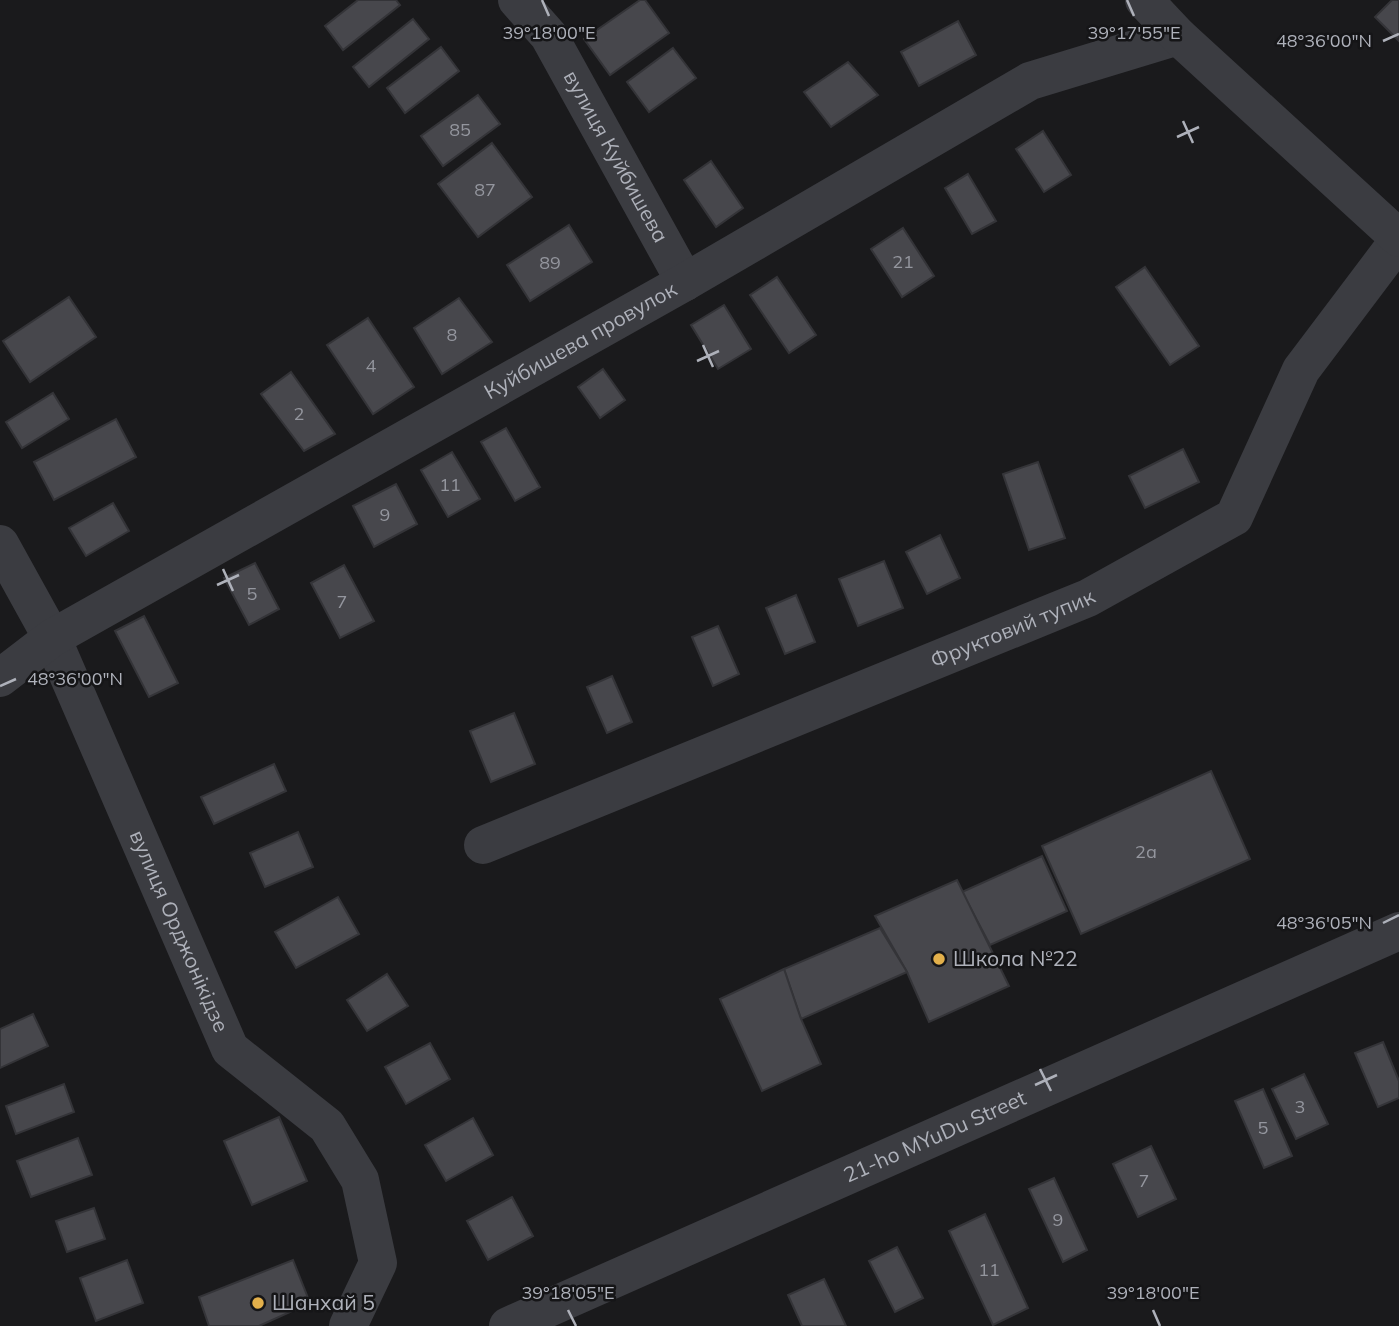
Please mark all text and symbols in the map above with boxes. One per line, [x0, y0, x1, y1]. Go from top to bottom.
text: 39°18'00"E [502, 21, 596, 44]
text: 39°17'55"E [1087, 21, 1181, 44]
text: 48°36'00"N [1276, 29, 1372, 52]
street label: вулиця Куйбишева [559, 66, 674, 247]
house number: 85 [449, 118, 471, 141]
house number: 87 [474, 178, 496, 201]
house number: 21 [892, 250, 914, 273]
house number: 89 [539, 251, 561, 274]
street label: Куйбишева провулок [479, 275, 681, 404]
house number: 8 [447, 323, 457, 346]
house number: 4 [366, 354, 377, 377]
house number: 2 [294, 402, 304, 425]
house number: 11 [439, 473, 461, 496]
house number: 9 [380, 503, 390, 526]
house number: 5 [247, 582, 258, 605]
street label: Фруктовий тупик [926, 583, 1100, 673]
house number: 7 [337, 590, 347, 613]
text: 48°36'00"N [27, 667, 123, 690]
street label: вулиця Орджонікідзе [125, 826, 235, 1036]
house number: 2а [1135, 840, 1157, 863]
text: 48°36'05"N [1276, 911, 1372, 934]
place label: Школа №22 [953, 945, 1078, 971]
marker: Школа №22 [931, 951, 947, 967]
street label: 21-ho MYuDu Street [839, 1084, 1030, 1188]
house number: 3 [1295, 1095, 1305, 1118]
house number: 5 [1258, 1116, 1269, 1139]
house number: 7 [1139, 1169, 1149, 1192]
house number: 9 [1053, 1208, 1063, 1231]
house number: 11 [978, 1258, 1000, 1281]
text: 39°18'05"E [521, 1281, 615, 1304]
text: 39°18'00"E [1106, 1281, 1200, 1304]
place label: Шанхай 5 [272, 1289, 375, 1315]
marker: Шанхай 5 [250, 1295, 266, 1311]

